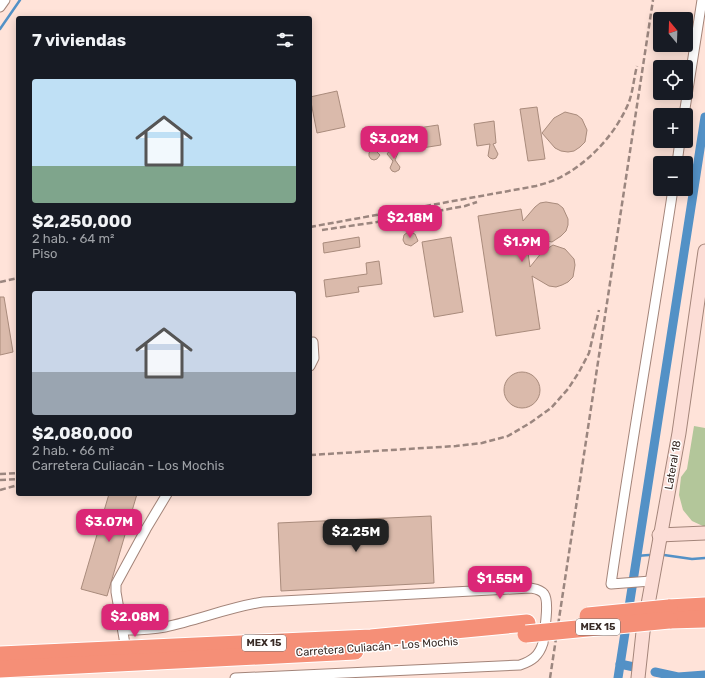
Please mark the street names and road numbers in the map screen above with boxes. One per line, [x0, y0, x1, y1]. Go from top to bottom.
street label: Lateral 18 [662, 439, 684, 491]
road number: MEX 15 [576, 619, 620, 635]
road number: MEX 15 [242, 635, 286, 651]
street label: Carretera Culiacán - Los Mochis [295, 635, 459, 659]

